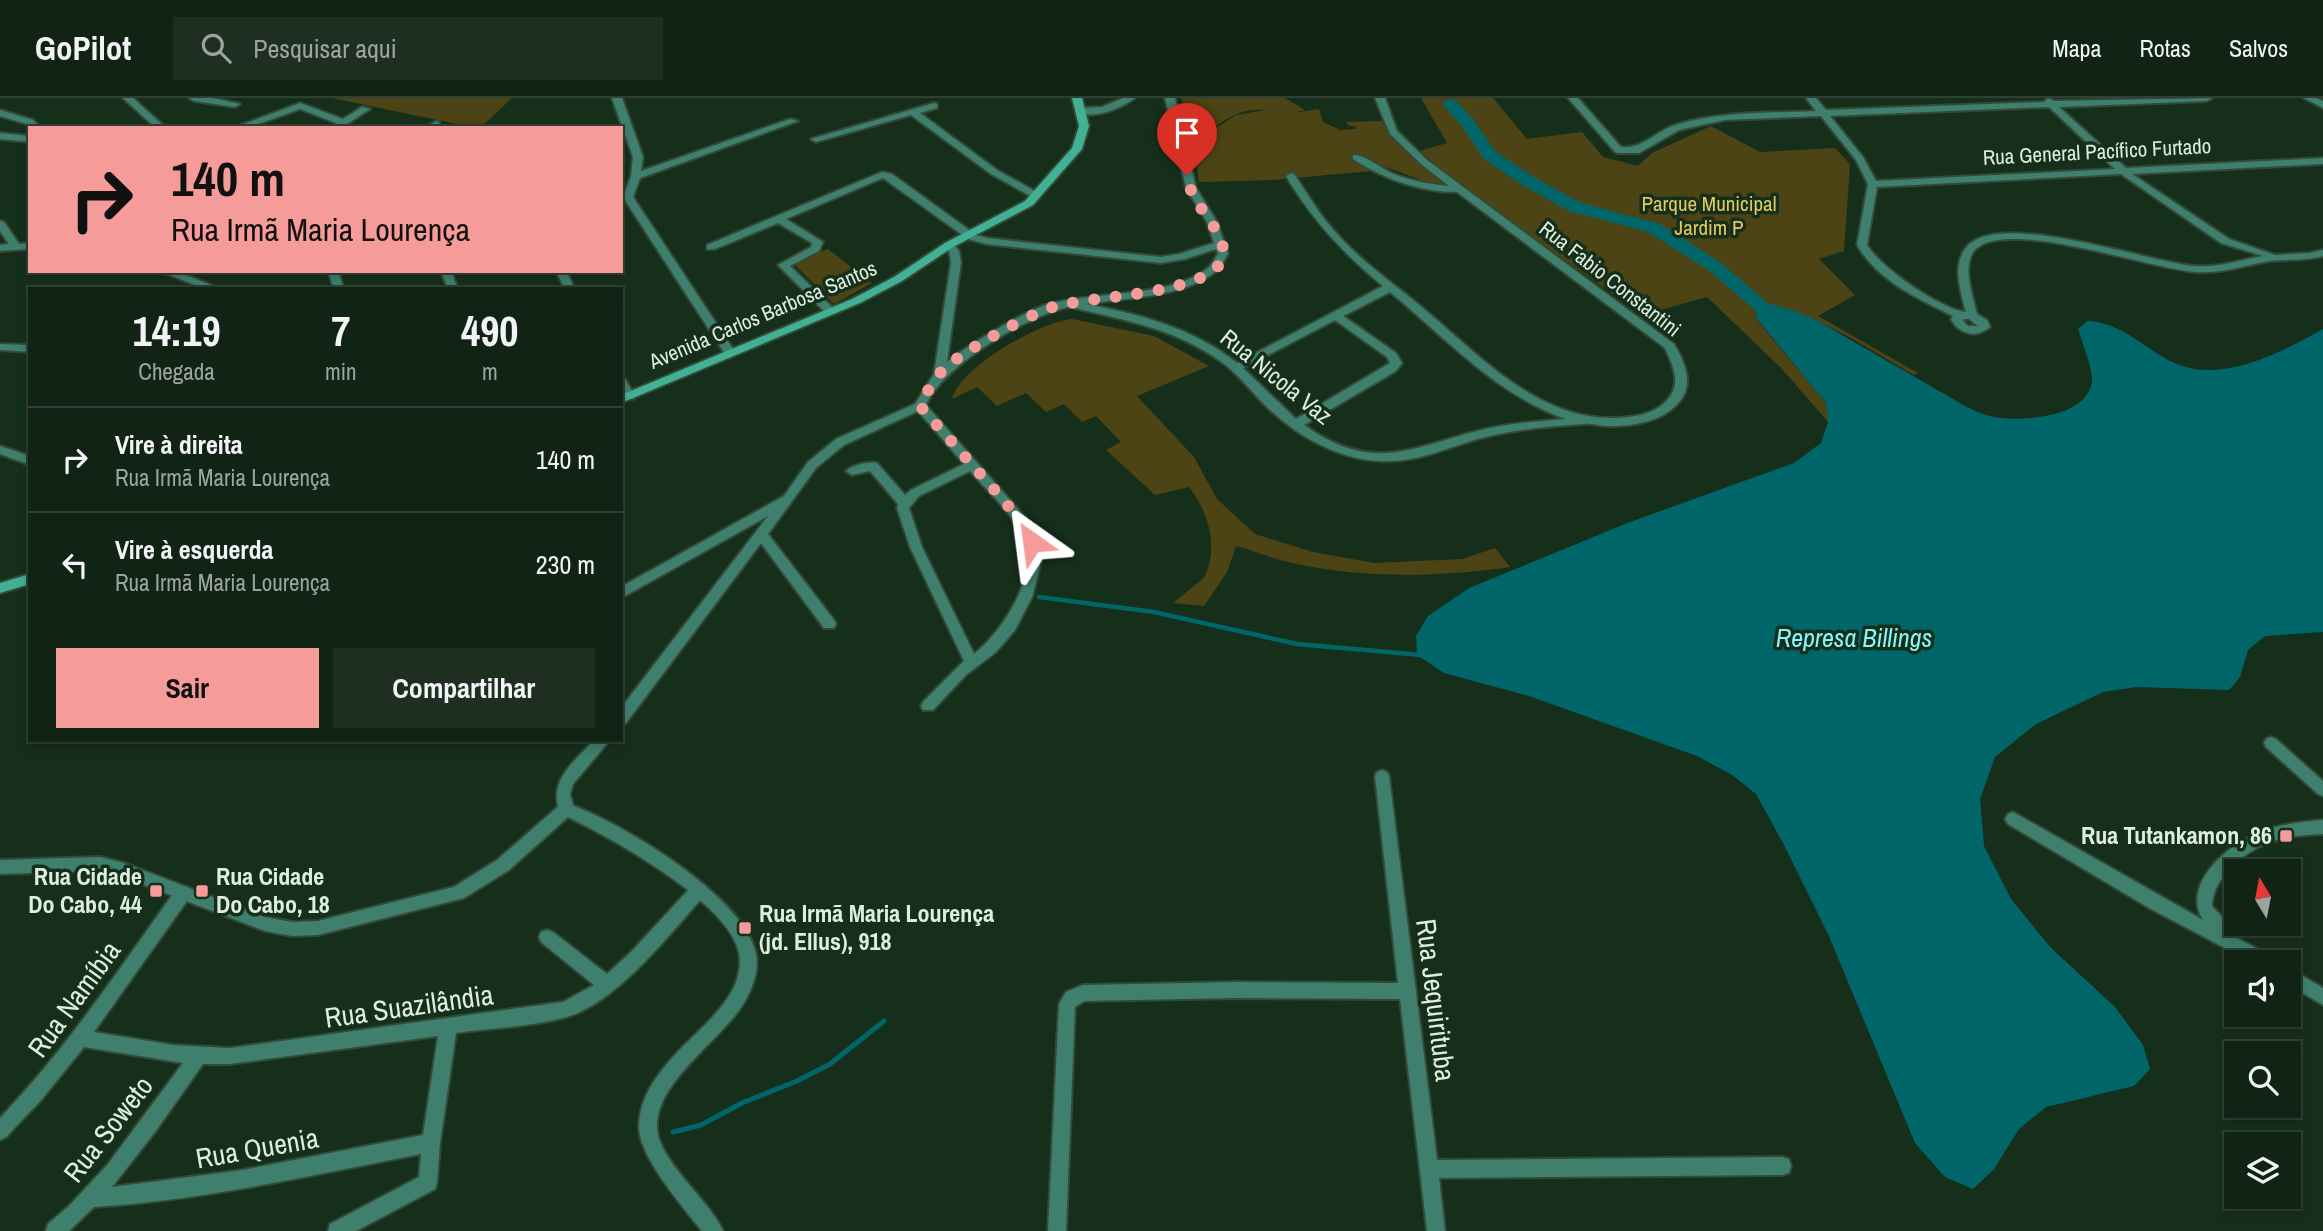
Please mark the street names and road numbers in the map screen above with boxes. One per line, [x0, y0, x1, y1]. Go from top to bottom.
street label: Rua General Pacífico Furtado [1982, 131, 2212, 172]
street label: Rua Fabio Constantini [1533, 214, 1687, 343]
street label: Avenida Carlos Barbosa Santos [644, 253, 881, 376]
street label: Rua Nicola Vaz [1214, 321, 1339, 431]
street label: Rua Jequirituba [1407, 917, 1465, 1084]
street label: Rua Namíbia [19, 933, 129, 1065]
street label: Rua Suazilândia [322, 975, 496, 1037]
street label: Rua Soweto [55, 1068, 161, 1190]
street label: Rua Quenia [193, 1118, 321, 1177]

